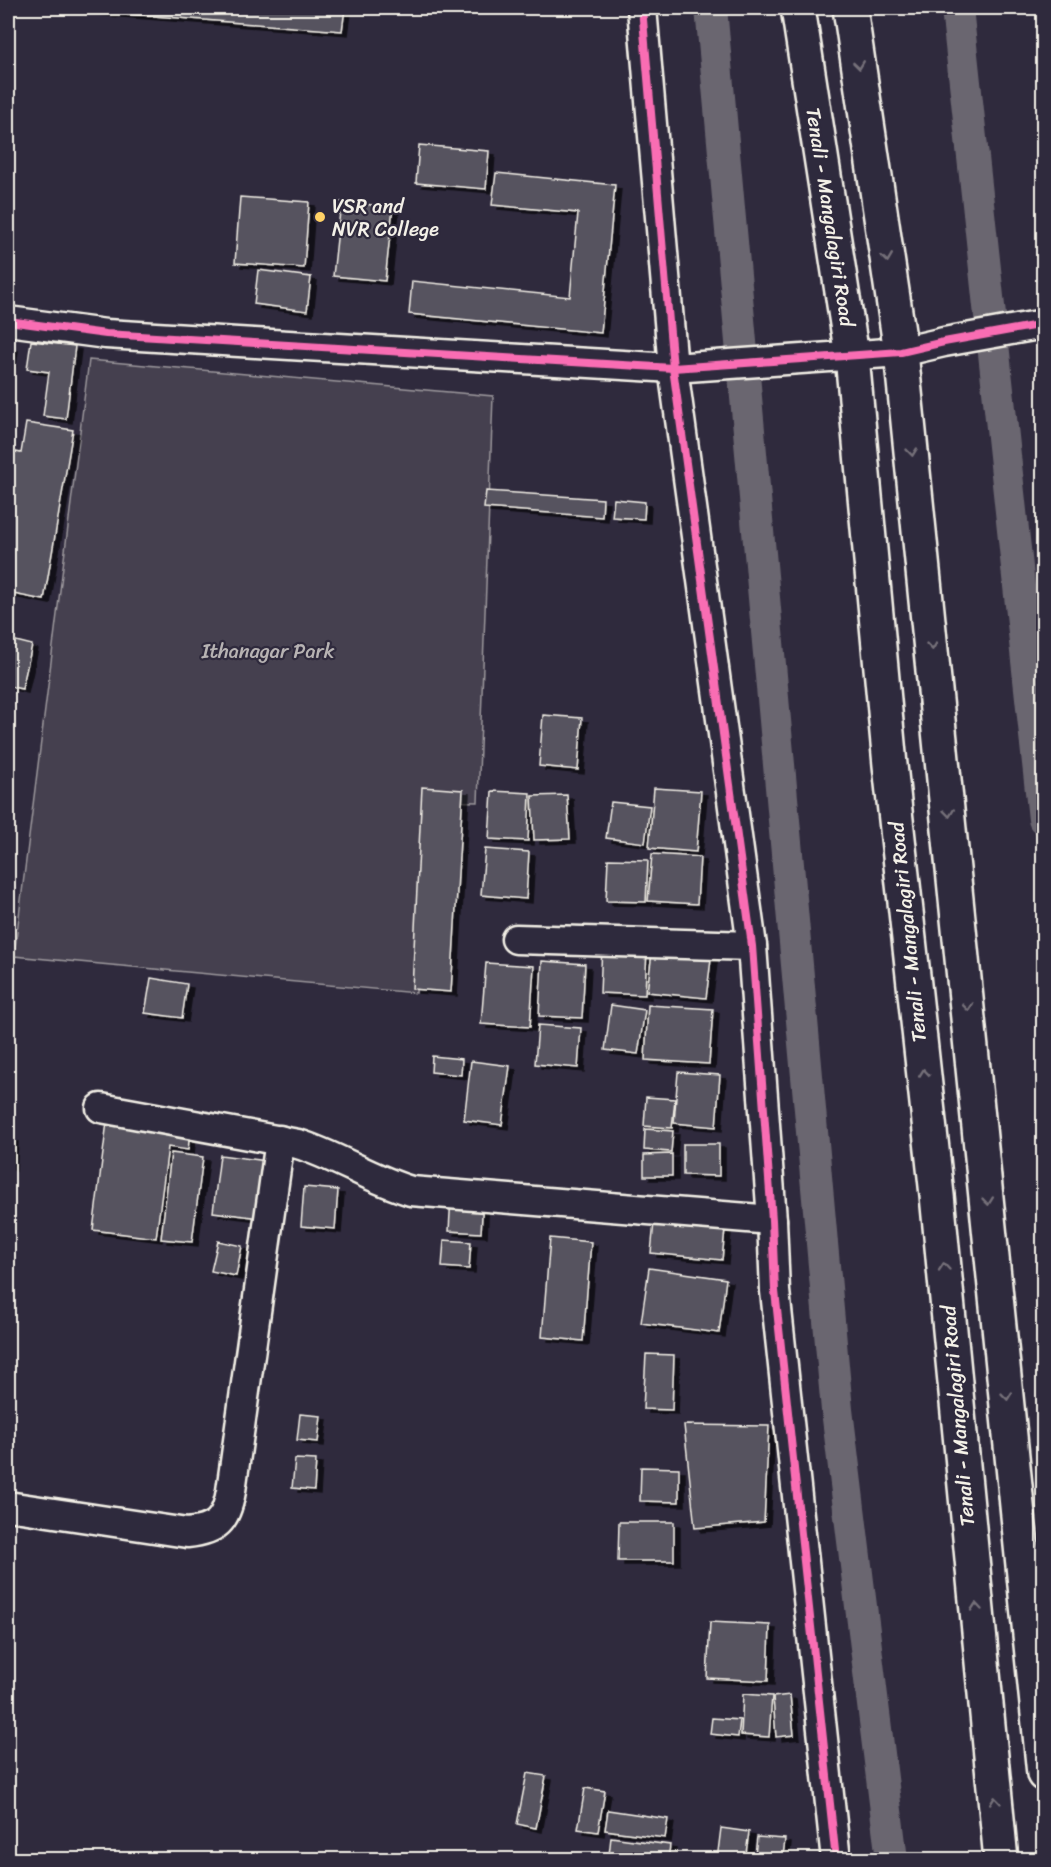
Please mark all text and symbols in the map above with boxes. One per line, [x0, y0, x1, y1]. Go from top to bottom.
one-way arrow [852, 61, 864, 70]
street label: Tenali - Mangalagiri Road [795, 105, 865, 331]
place label: VSR and NVR College [332, 189, 439, 247]
marker: VSR and NVR College [313, 210, 327, 224]
one-way arrow [881, 254, 893, 263]
one-way arrow [905, 447, 917, 456]
park label: Ithanagar Park [201, 634, 335, 669]
one-way arrow [925, 641, 937, 650]
one-way arrow [942, 809, 955, 818]
street label: Tenali - Mangalagiri Road [879, 819, 937, 1044]
one-way arrow [962, 1003, 974, 1012]
one-way arrow [918, 1068, 931, 1077]
one-way arrow [981, 1197, 994, 1206]
one-way arrow [938, 1262, 951, 1271]
street label: Tenali - Mangalagiri Road [931, 1303, 985, 1528]
one-way arrow [1000, 1391, 1013, 1400]
one-way arrow [970, 1603, 983, 1612]
one-way arrow [989, 1797, 1002, 1806]

